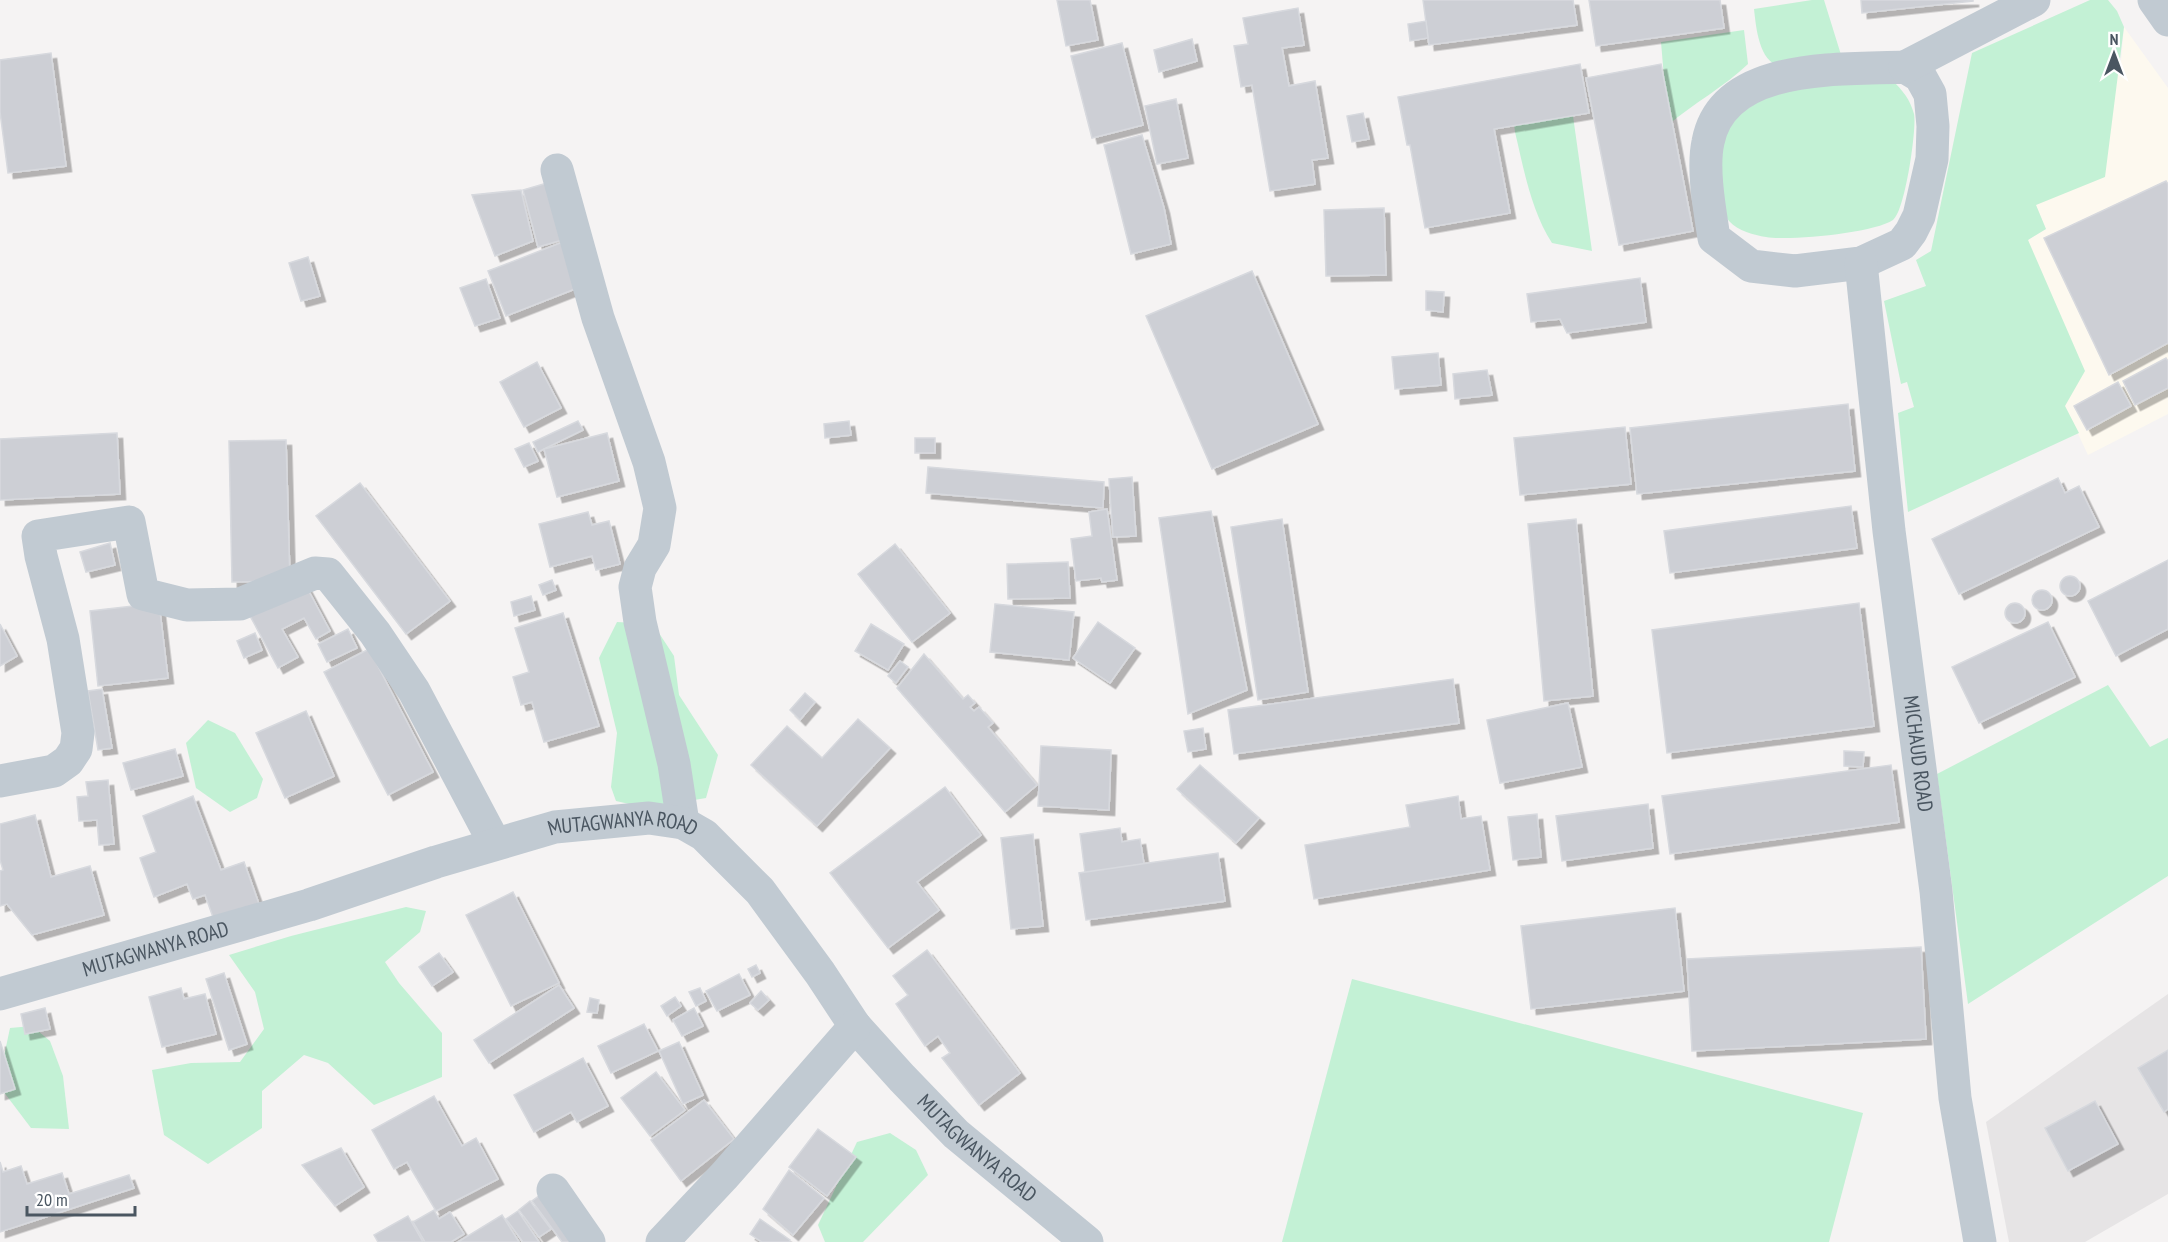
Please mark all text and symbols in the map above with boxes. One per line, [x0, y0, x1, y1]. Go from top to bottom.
north arrow [2084, 24, 2144, 84]
text: N [2110, 29, 2118, 49]
street label: MICHAUD ROAD [1898, 694, 1940, 813]
street label: MUTAGWANYA ROAD [544, 804, 703, 842]
street label: MUTAGWANYA ROAD [79, 915, 232, 983]
street label: MUTAGWANYA ROAD [912, 1088, 1043, 1208]
scale bar [27, 1179, 135, 1217]
text: 20 m [36, 1188, 68, 1211]

